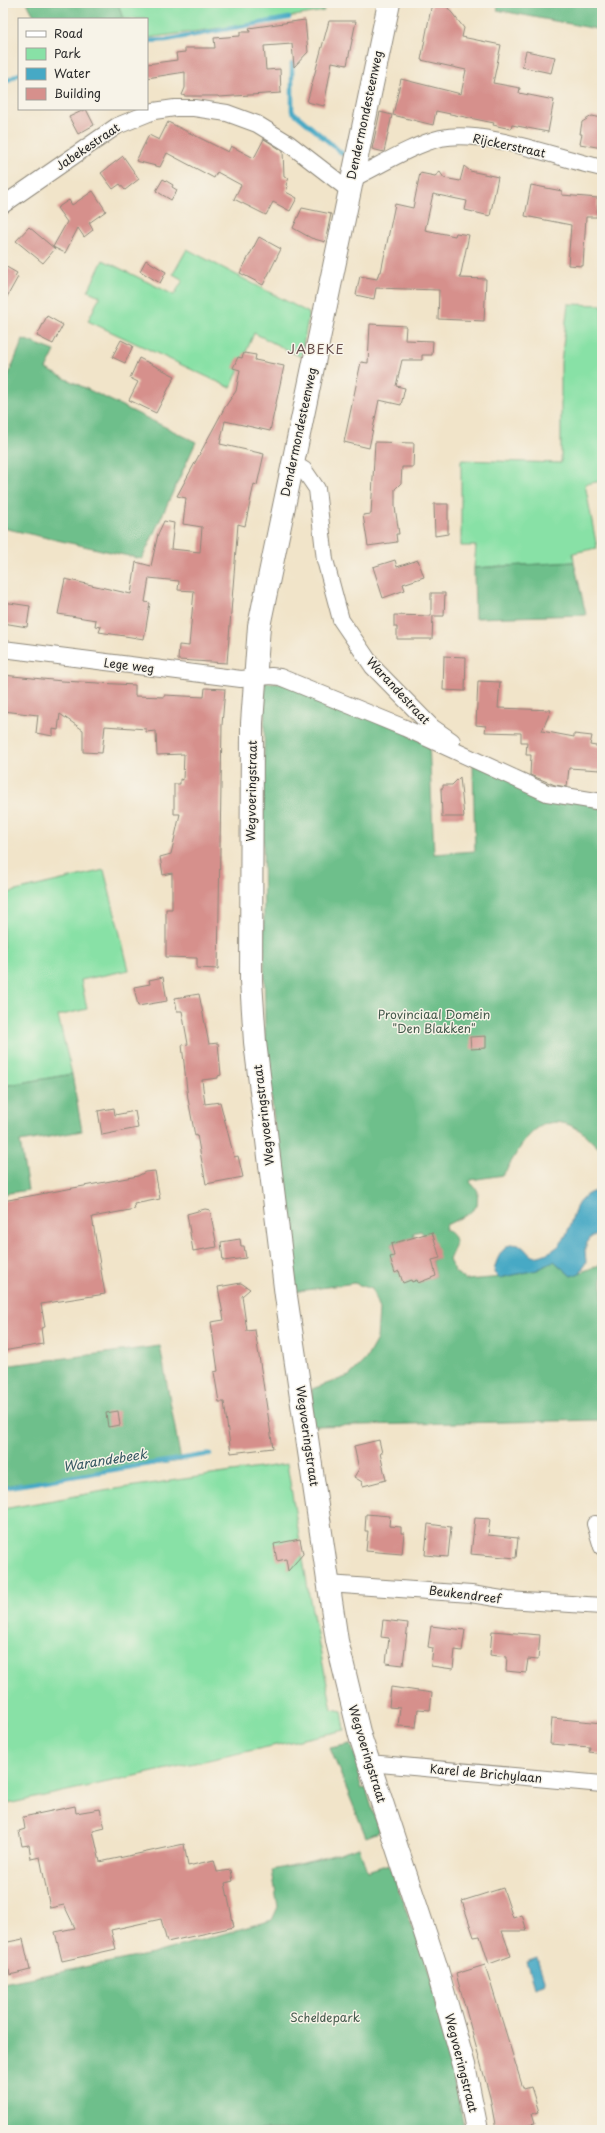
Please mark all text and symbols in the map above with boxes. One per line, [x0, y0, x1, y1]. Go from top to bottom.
legend [18, 18, 148, 110]
text: Road [54, 24, 83, 42]
text: Park [54, 44, 81, 62]
street label: Dendermondesteenweg [342, 49, 387, 181]
text: Water [54, 64, 91, 82]
text: Building [54, 84, 101, 102]
street label: Jabekestraat [52, 118, 123, 174]
street label: Rijckerstraat [471, 129, 548, 162]
district label: JABEKE [287, 339, 345, 358]
street label: Dendermondesteenweg [276, 366, 321, 498]
street label: Lege weg [103, 653, 155, 677]
street label: Warandestraat [363, 653, 435, 728]
street label: Wegvoeringstraat [241, 740, 261, 842]
park label: Provinciaal Domein "Den Blakken" [378, 1005, 490, 1037]
street label: Wegvoeringstraat [248, 1064, 278, 1167]
street label: Wegvoeringstraat [292, 1384, 324, 1487]
water label: Warandebeek [62, 1443, 149, 1476]
street label: Beukendreef [428, 1581, 503, 1608]
street label: Wegvoeringstraat [345, 1703, 391, 1805]
street label: Karel de Brichylaan [429, 1759, 543, 1787]
park label: Scheldepark [290, 2008, 360, 2026]
street label: Wegvoeringstraat [441, 2011, 483, 2114]

